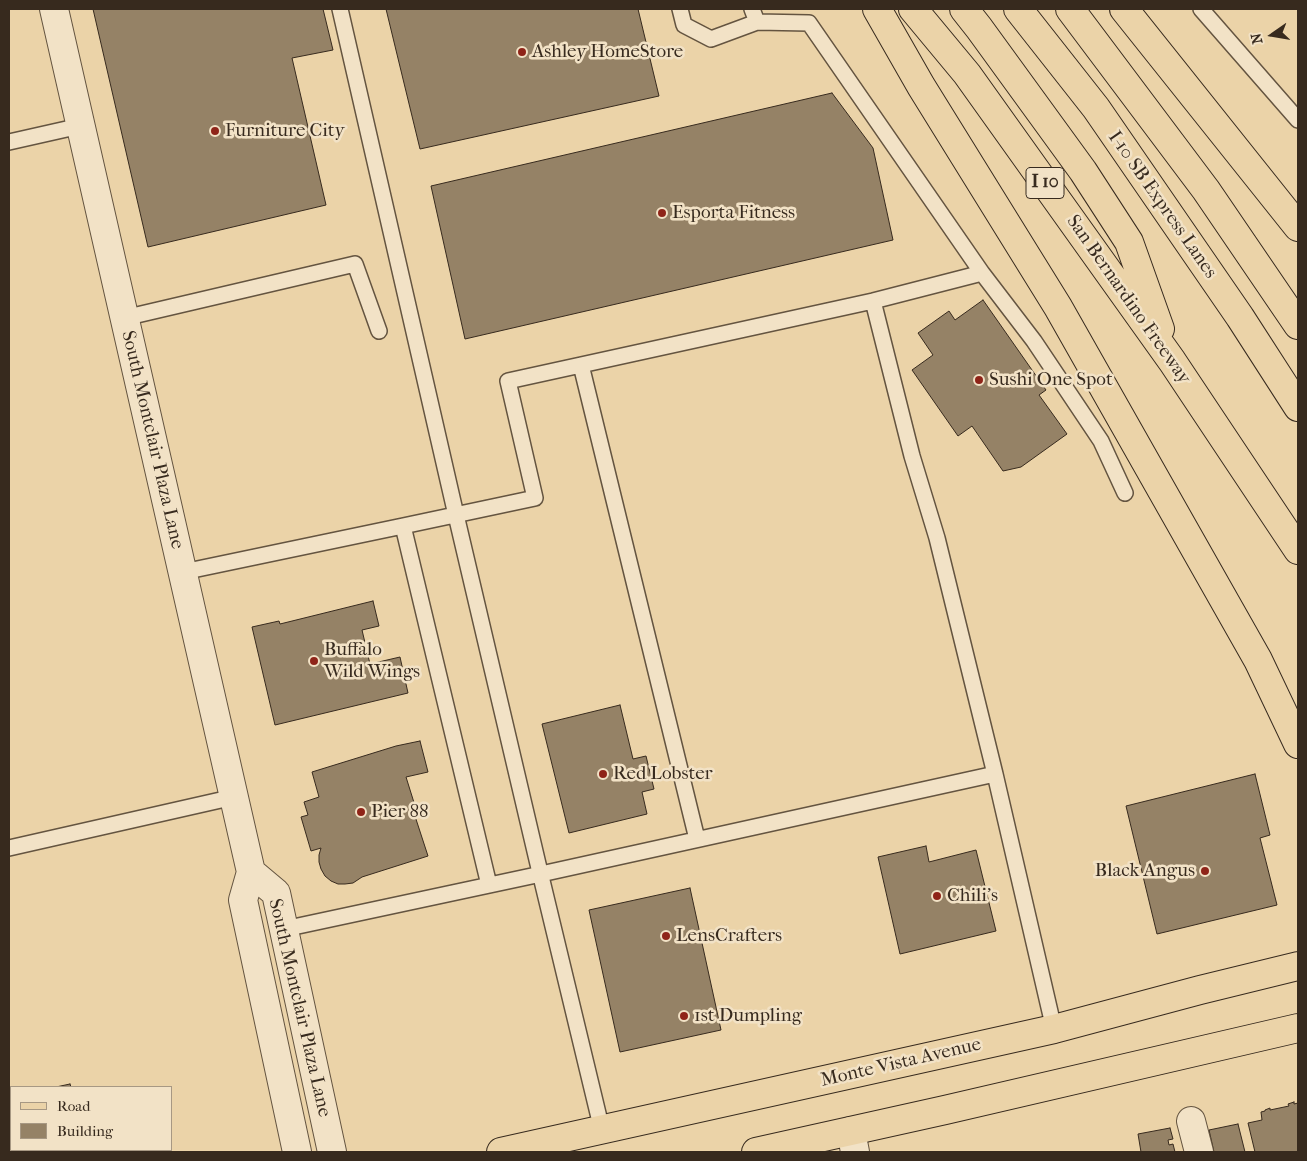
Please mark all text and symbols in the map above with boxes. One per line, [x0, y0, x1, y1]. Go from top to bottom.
north arrow [1247, 10, 1297, 60]
text: N [1247, 31, 1266, 46]
place label: Ashley HomeStore [532, 41, 683, 63]
marker: Ashley HomeStore [516, 46, 528, 58]
place label: Furniture City [225, 120, 345, 142]
marker: Furniture City [209, 125, 221, 137]
street label: I-10 SB Express Lanes [1103, 127, 1221, 283]
road number: I 10 [1026, 168, 1064, 198]
place label: Esporta Fitness [672, 202, 795, 224]
marker: Esporta Fitness [656, 207, 668, 219]
street label: San Bernardino Freeway [1061, 211, 1195, 389]
street label: South Montclair Plaza Lane [116, 329, 188, 551]
place label: Sushi One Spot [989, 369, 1113, 391]
marker: Sushi One Spot [973, 374, 985, 386]
place label: Buffalo Wild Wings [324, 639, 420, 683]
marker: Buffalo Wild Wings [308, 655, 320, 667]
place label: Red Lobster [613, 763, 713, 785]
marker: Red Lobster [597, 768, 609, 780]
place label: Pier 88 [371, 801, 429, 823]
marker: Pier 88 [355, 806, 367, 818]
place label: Black Angus [1095, 860, 1195, 882]
marker: Black Angus [1199, 865, 1211, 877]
place label: Chili's [947, 885, 998, 907]
marker: Chili's [931, 890, 943, 902]
street label: South Montclair Plaza Lane [263, 897, 335, 1119]
place label: LensCrafters [676, 925, 782, 947]
marker: LensCrafters [660, 930, 672, 942]
place label: 1st Dumpling [694, 1005, 802, 1027]
marker: 1st Dumpling [678, 1010, 690, 1022]
street label: Monte Vista Avenue [819, 1033, 983, 1093]
legend [10, 1086, 172, 1151]
text: Road [57, 1097, 90, 1115]
text: Building [57, 1122, 113, 1140]

